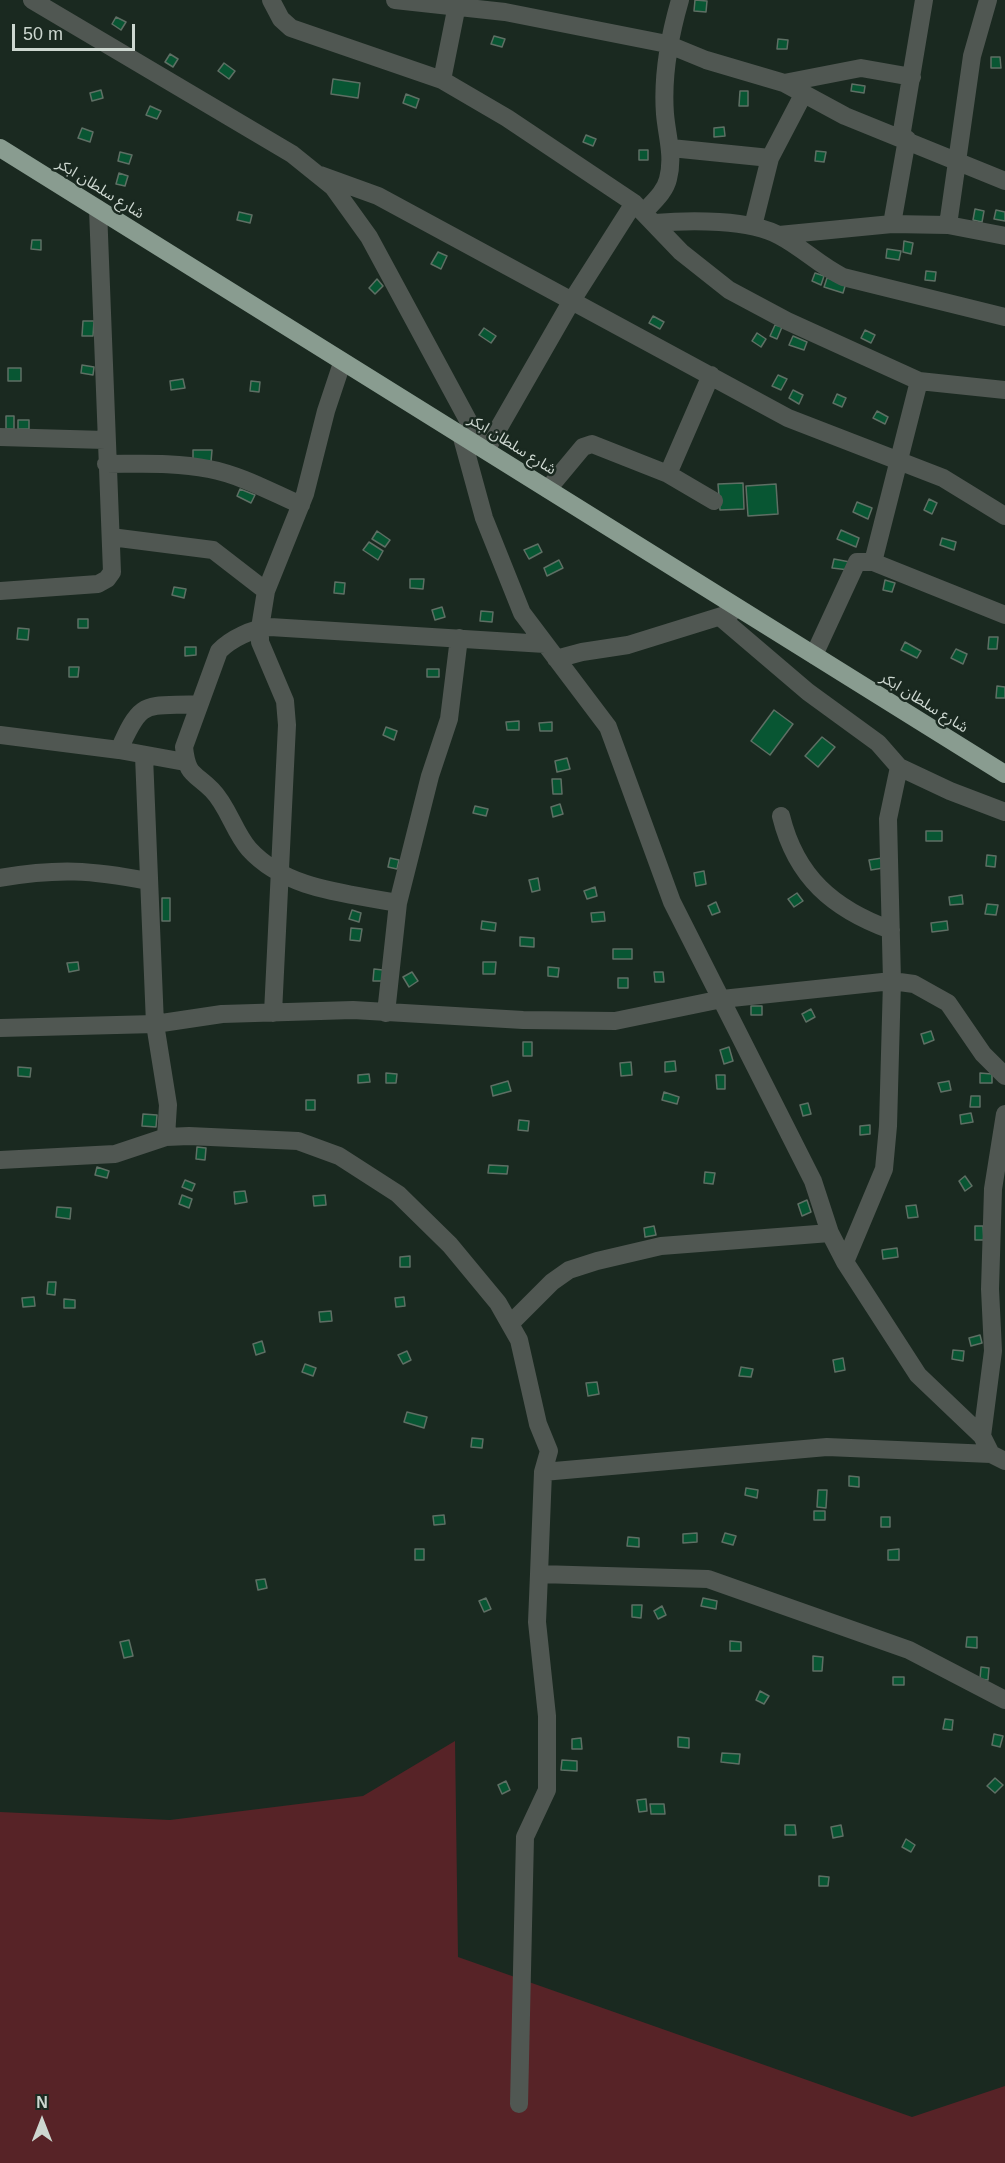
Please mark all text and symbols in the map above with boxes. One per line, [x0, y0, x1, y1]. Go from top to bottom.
scale bar [15, 12, 138, 50]
text: 50 m [23, 24, 63, 44]
street label: شارع سلطان ابكر [53, 155, 147, 223]
street label: شارع سلطان ابكر [465, 411, 559, 479]
street label: شارع سلطان ابكر [877, 669, 971, 737]
north arrow [12, 2091, 72, 2151]
text: N [36, 2094, 48, 2111]

